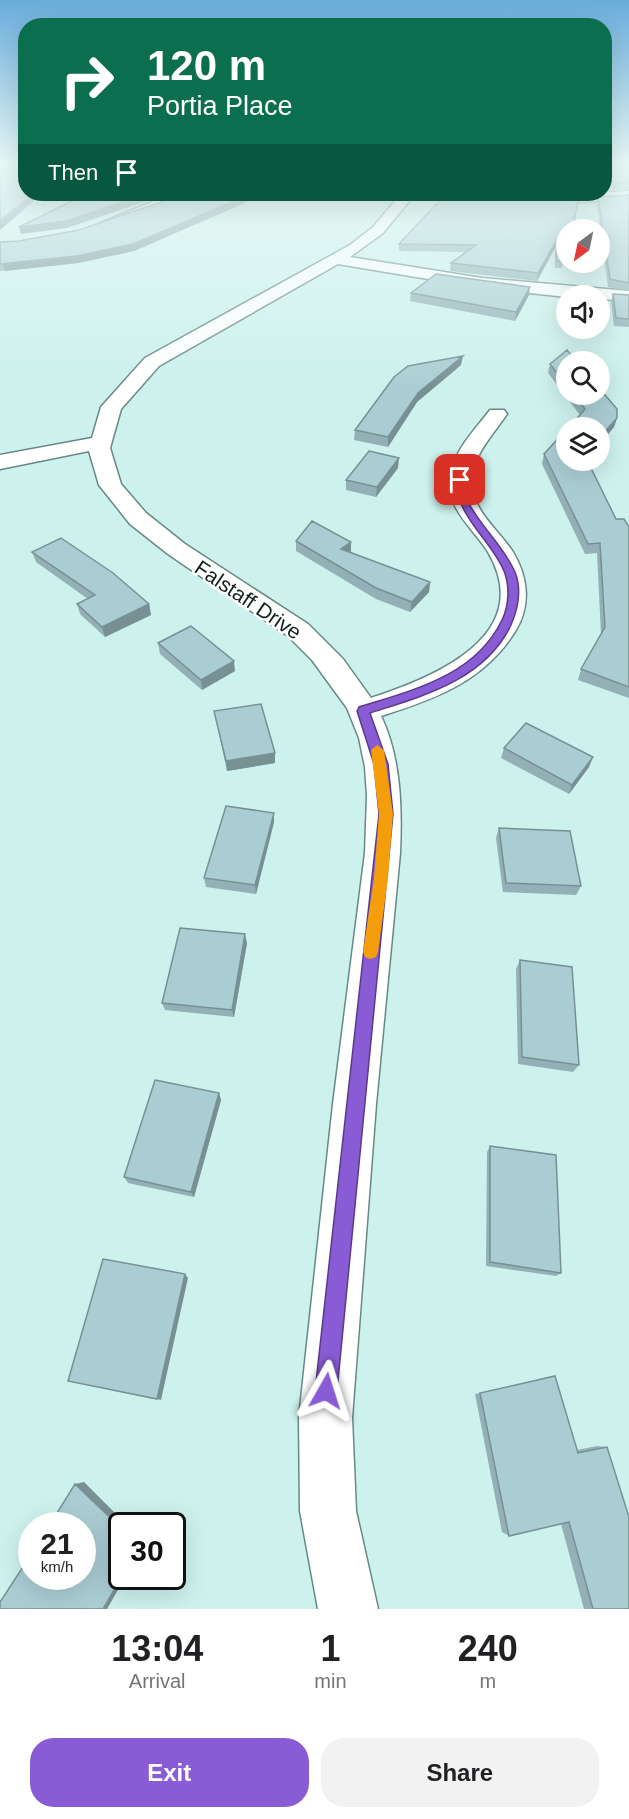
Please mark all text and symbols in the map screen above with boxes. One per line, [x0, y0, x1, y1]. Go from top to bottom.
icon: right [48, 42, 126, 120]
text: 120 m [147, 42, 266, 89]
text: Portia Place [147, 91, 293, 121]
icon: arrive [110, 156, 143, 189]
text: Then [48, 160, 98, 185]
north arrow [556, 219, 610, 273]
map controls [556, 219, 610, 471]
button: sound [556, 285, 610, 339]
button: search [556, 351, 610, 405]
button: layers [556, 417, 610, 471]
pin [434, 454, 485, 505]
icon: arrive [443, 463, 476, 496]
street label: Falstaff Drive [191, 556, 306, 644]
position arrow [294, 1359, 358, 1423]
speed limit sign: 30 [108, 1512, 186, 1590]
text: 21 [40, 1527, 74, 1560]
text: km/h [41, 1558, 73, 1575]
text: 13:04 [111, 1628, 203, 1669]
text: 1 [320, 1628, 340, 1669]
text: 240 [458, 1628, 518, 1669]
text: Arrival [129, 1670, 186, 1692]
text: min [314, 1670, 347, 1692]
text: m [479, 1670, 496, 1692]
button: Exit [30, 1738, 309, 1807]
button: Share [321, 1738, 599, 1807]

